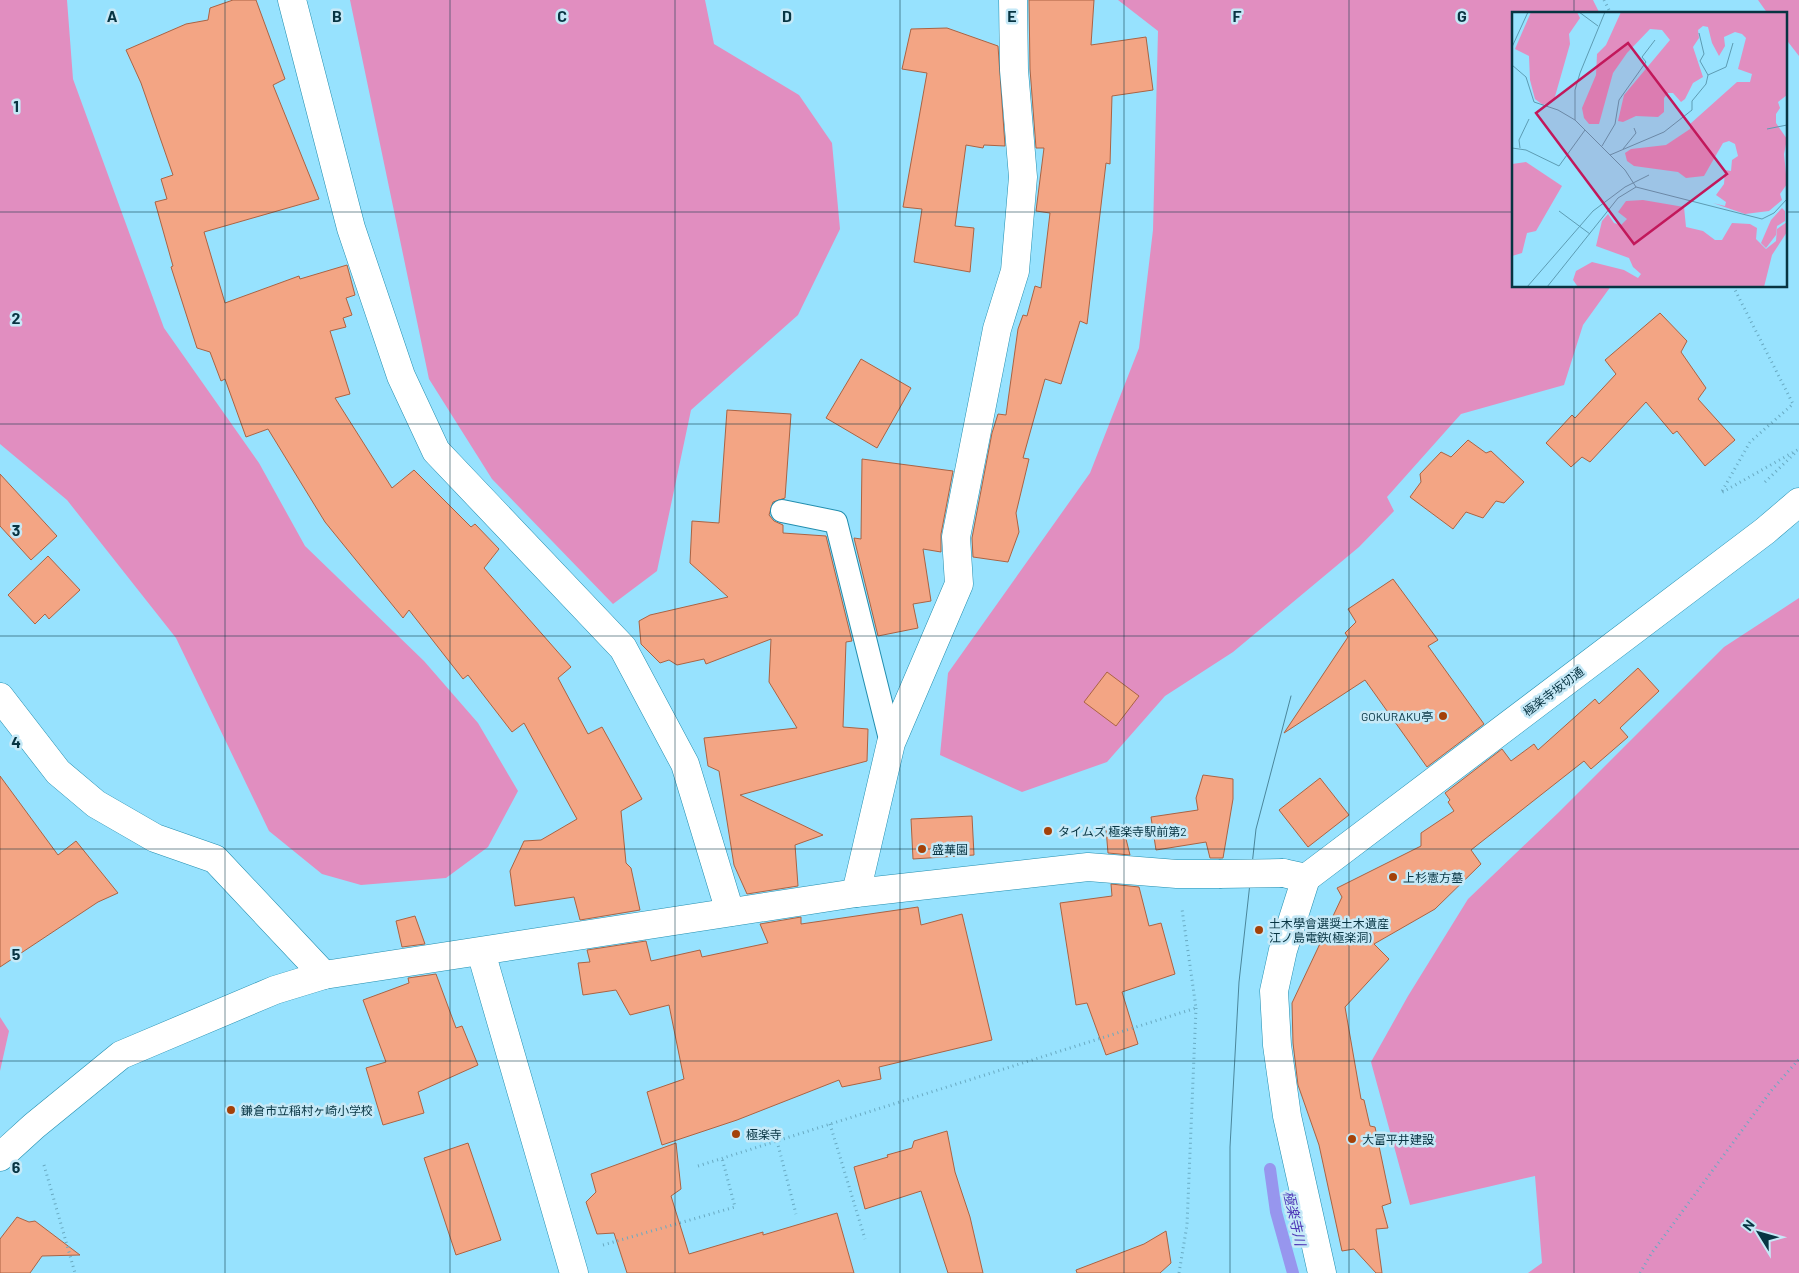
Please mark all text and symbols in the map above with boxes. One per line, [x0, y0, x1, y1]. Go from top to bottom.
text: A [107, 6, 118, 25]
text: B [332, 6, 342, 25]
text: C [557, 6, 567, 25]
text: D [782, 6, 792, 25]
text: E [1007, 6, 1017, 25]
text: F [1233, 6, 1242, 25]
text: G [1457, 6, 1467, 25]
inset map [1512, 12, 1786, 288]
text: 1 [13, 96, 19, 115]
text: 2 [12, 308, 21, 327]
text: 3 [12, 520, 20, 539]
street label: 極楽寺坂切通 [1520, 664, 1586, 718]
place label: GOKURAKU亭 [1361, 709, 1433, 723]
marker: GOKURAKU亭 [1437, 710, 1449, 722]
text: 4 [11, 732, 21, 751]
place label: タイムズ 極楽寺駅前第2 [1058, 824, 1187, 838]
marker: タイムズ 極楽寺駅前第2 [1042, 825, 1054, 837]
place label: 盛華園 [932, 842, 968, 856]
marker: 盛華園 [916, 843, 928, 855]
place label: 上杉憲方墓 [1403, 870, 1463, 884]
marker: 上杉憲方墓 [1387, 871, 1399, 883]
place label: 土木學會選奨土木遺産 江ノ島電鉄(極楽洞) [1269, 916, 1389, 944]
marker: 土木學會選奨土木遺産 江ノ島電鉄(極楽洞) [1253, 924, 1265, 936]
text: 5 [12, 944, 21, 963]
place label: 鎌倉市立稲村ヶ崎小学校 [241, 1103, 373, 1117]
marker: 鎌倉市立稲村ヶ崎小学校 [225, 1104, 237, 1116]
place label: 極楽寺 [746, 1127, 782, 1141]
marker: 極楽寺 [730, 1128, 742, 1140]
place label: 大富平井建設 [1362, 1132, 1434, 1146]
marker: 大富平井建設 [1346, 1133, 1358, 1145]
text: 6 [12, 1157, 21, 1176]
water label: 極楽寺川 [1280, 1189, 1310, 1249]
north arrow [1734, 1208, 1784, 1258]
text: N [1739, 1216, 1758, 1234]

